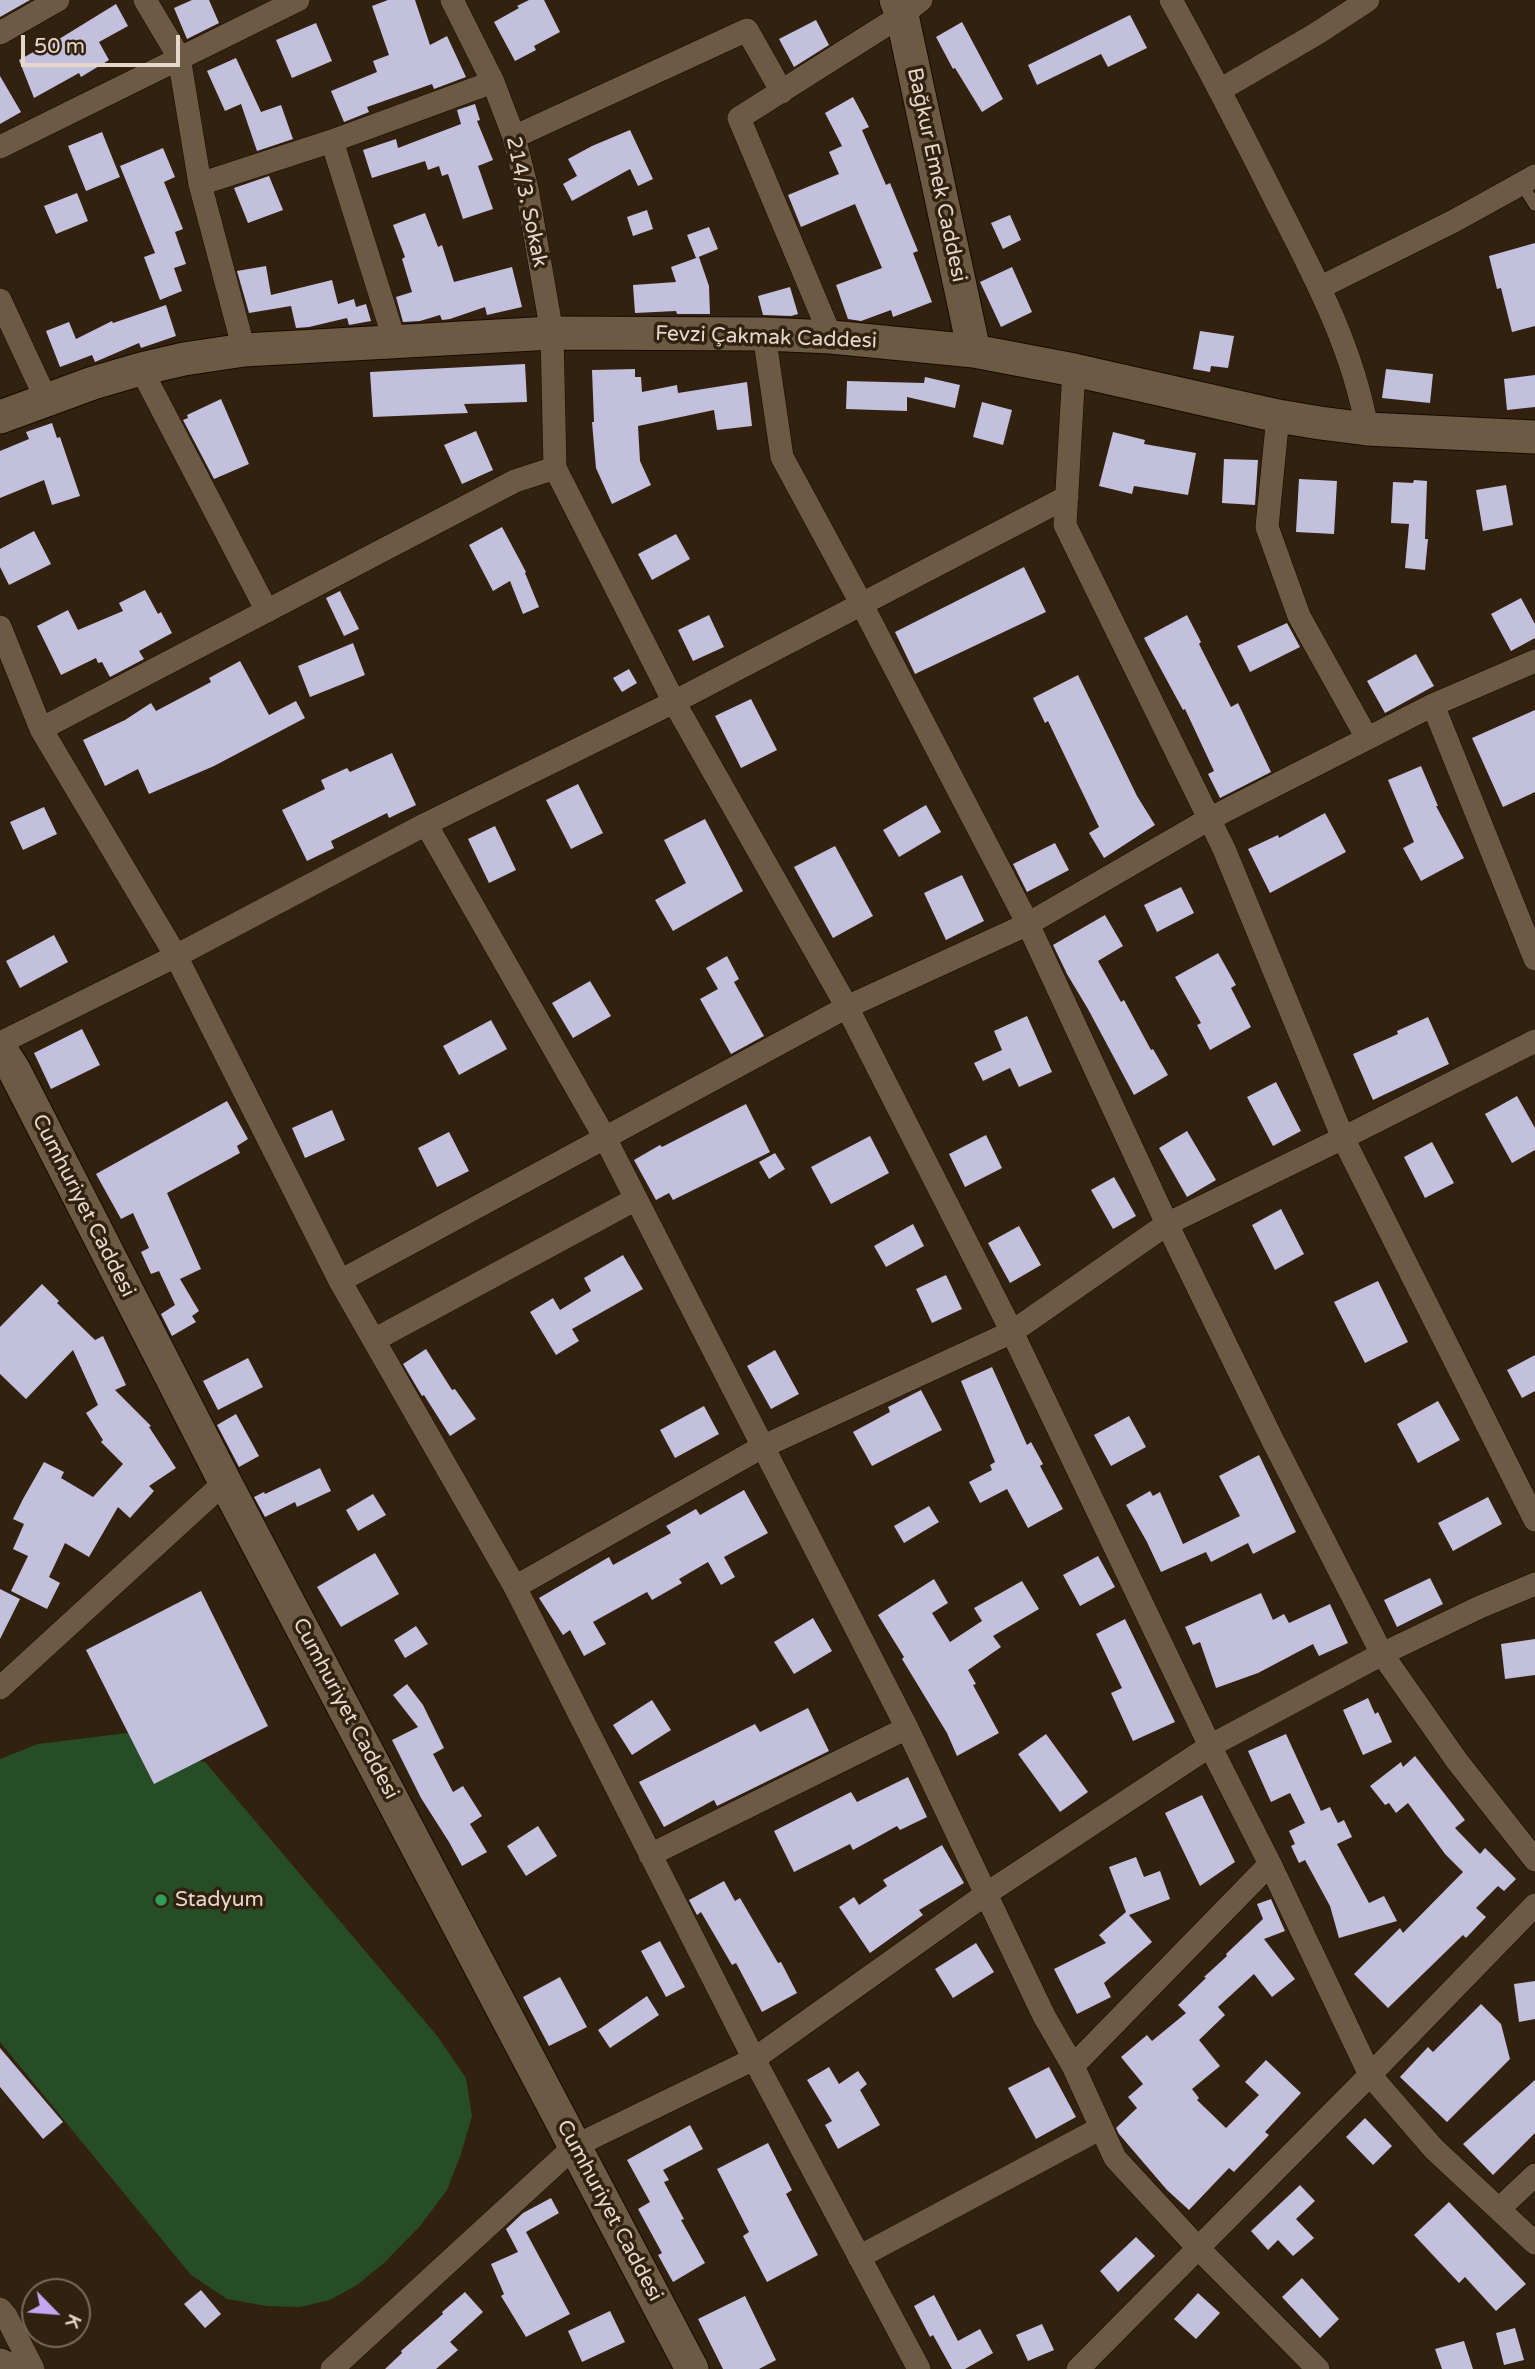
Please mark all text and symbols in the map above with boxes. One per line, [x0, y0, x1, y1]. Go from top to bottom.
scale bar [24, 21, 184, 65]
text: 50 m [34, 34, 85, 59]
street label: Bağkur Emek Caddesi [901, 65, 971, 285]
street label: 214/3. Sokak [500, 134, 552, 270]
street label: Fevzi Çakmak Caddesi [655, 322, 877, 354]
street label: Cumhuriyet Caddesi [26, 1110, 140, 1302]
street label: Cumhuriyet Caddesi [287, 1614, 403, 1804]
place label: Stadyum [175, 1887, 264, 1913]
marker: Stadyum [153, 1892, 169, 1908]
street label: Cumhuriyet Caddesi [551, 2116, 667, 2306]
north arrow [21, 2278, 91, 2348]
text: K [61, 2311, 86, 2331]

